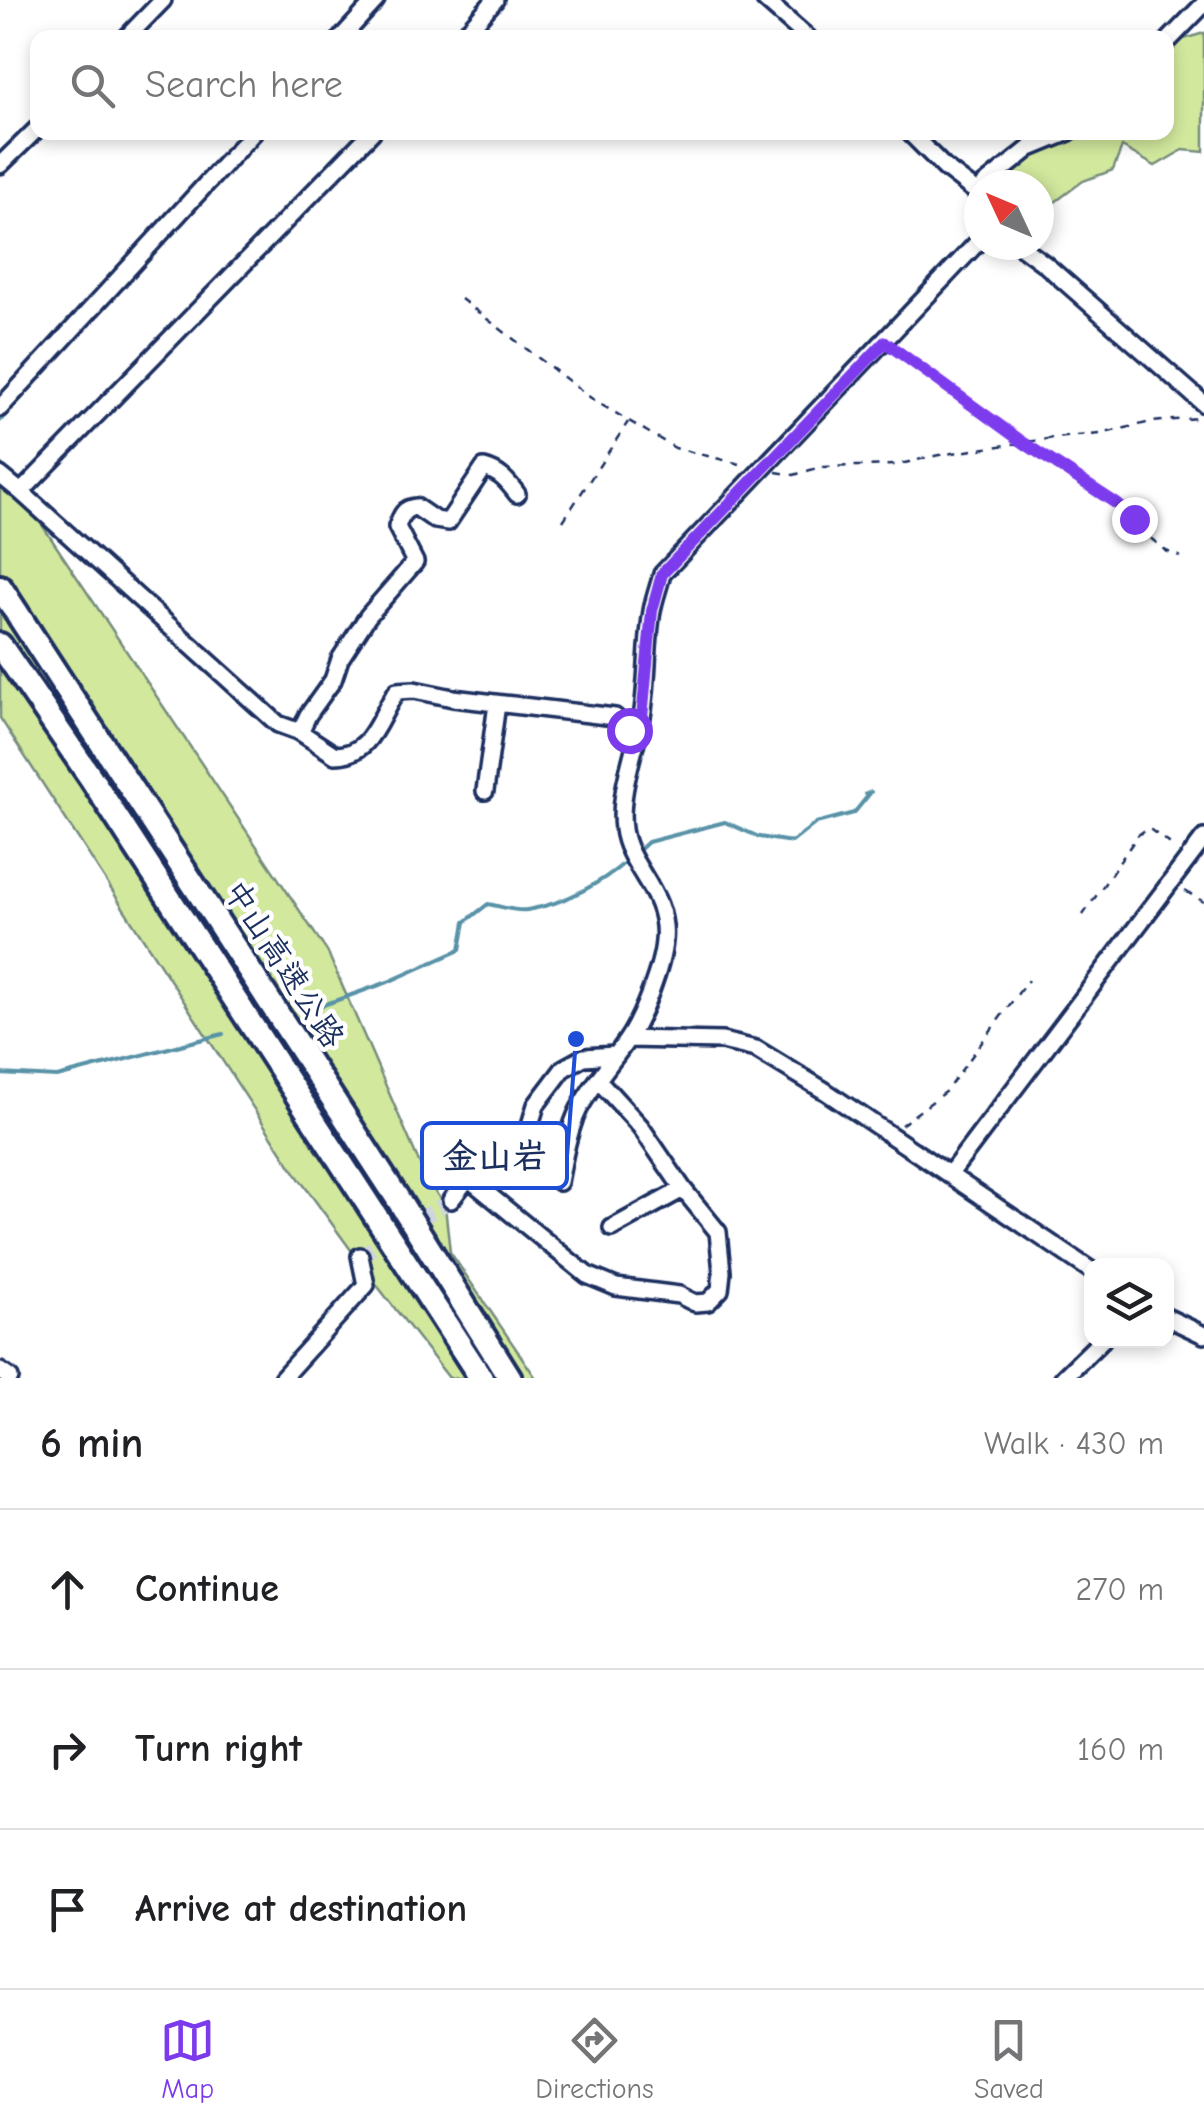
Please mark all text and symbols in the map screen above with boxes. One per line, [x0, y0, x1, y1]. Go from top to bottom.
search box [30, 30, 1174, 140]
icon: search [65, 58, 120, 113]
text: Search here [145, 63, 343, 107]
north arrow [964, 170, 1054, 260]
route end [1112, 497, 1158, 543]
route start [607, 708, 653, 754]
street label: 中山高速公路 [216, 873, 352, 1055]
callout: 金山岩 [422, 1123, 567, 1188]
text: 金山岩 [442, 1136, 548, 1177]
map controls [1084, 1258, 1174, 1348]
button: layers [1084, 1258, 1174, 1348]
text: 6 min [40, 1419, 143, 1468]
text: Walk · 430 m [984, 1425, 1164, 1462]
icon: ahead [40, 1562, 95, 1617]
text: Continue [135, 1567, 279, 1611]
text: 270 m [1076, 1571, 1164, 1608]
icon: right [40, 1722, 95, 1777]
text: Turn right [135, 1727, 302, 1771]
text: 160 m [1077, 1731, 1164, 1768]
icon: arrive [40, 1882, 95, 1937]
text: Arrive at destination [135, 1887, 467, 1931]
tab: Map [160, 2013, 215, 2105]
tab: Directions [535, 2013, 654, 2105]
tab: Saved [974, 2013, 1044, 2105]

